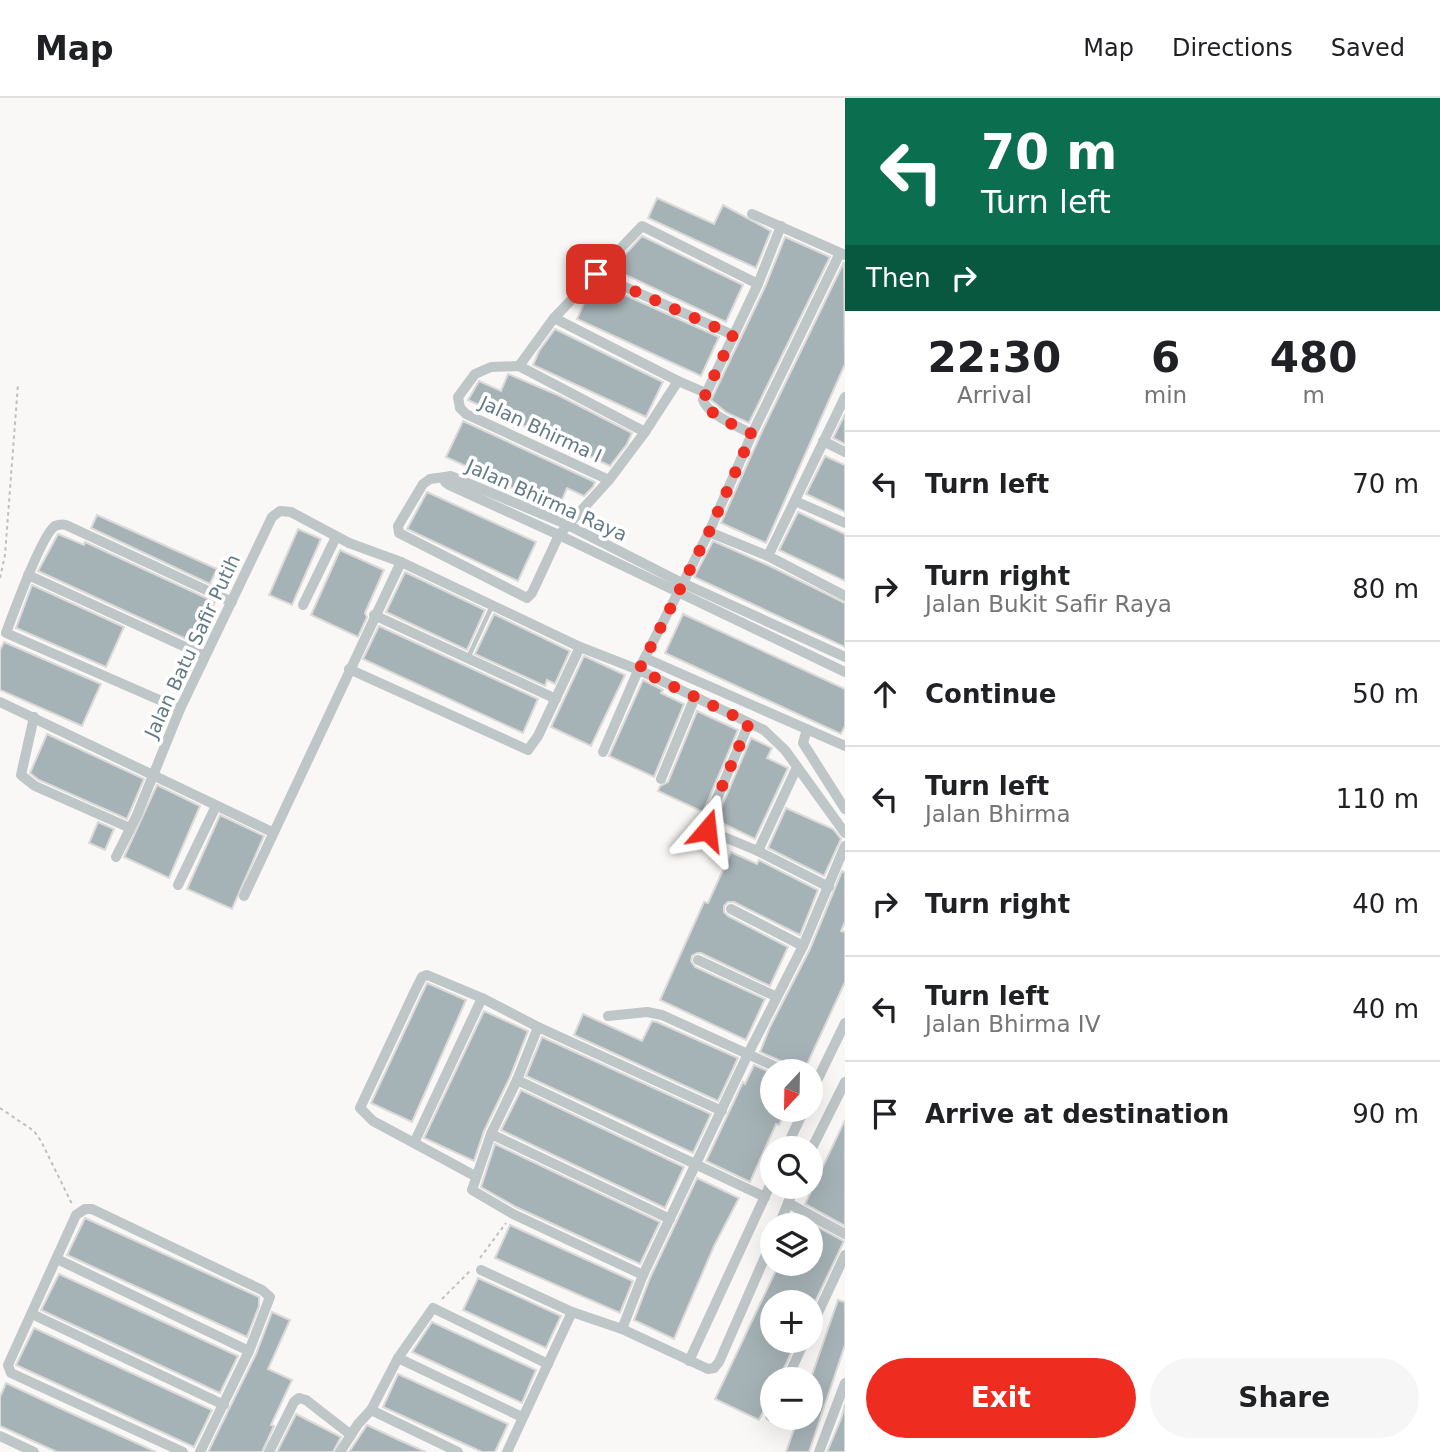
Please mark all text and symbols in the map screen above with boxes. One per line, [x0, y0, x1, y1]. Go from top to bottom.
text: Map [35, 29, 114, 68]
text: Map [1083, 34, 1134, 62]
text: Directions [1172, 34, 1293, 62]
text: Saved [1331, 34, 1405, 62]
text: 70 m [981, 124, 1117, 181]
icon: left [866, 126, 957, 217]
text: Turn left [981, 183, 1111, 221]
pin [566, 244, 626, 304]
icon: arrive [577, 255, 615, 293]
icon: right [945, 259, 983, 297]
text: Then [866, 263, 931, 293]
text: 22:30 [928, 333, 1061, 382]
text: 6 [1151, 333, 1180, 382]
text: 480 [1270, 333, 1357, 382]
text: Arrival [957, 382, 1032, 408]
text: min [1144, 382, 1187, 408]
text: m [1302, 382, 1325, 408]
street label: Jalan Bhirma I [476, 391, 605, 467]
street label: Jalan Bhirma Raya [462, 454, 631, 545]
icon: left [866, 465, 904, 503]
text: Turn left [925, 469, 1049, 499]
text: 70 m [1352, 469, 1419, 499]
street label: Jalan Batu Safir Putih [139, 551, 244, 742]
text: Turn right [925, 561, 1070, 591]
icon: right [866, 570, 904, 608]
text: 80 m [1352, 574, 1419, 604]
text: Jalan Bukit Safir Raya [925, 591, 1172, 617]
icon: ahead [866, 675, 904, 713]
text: Continue [925, 679, 1056, 709]
text: 50 m [1352, 679, 1419, 709]
text: Turn left [925, 771, 1049, 801]
icon: left [866, 780, 904, 818]
text: 110 m [1336, 784, 1419, 814]
position arrow [670, 793, 744, 867]
text: Jalan Bhirma [925, 801, 1071, 827]
icon: right [866, 885, 904, 923]
text: Turn right [925, 889, 1070, 919]
text: 40 m [1352, 889, 1419, 919]
text: Turn left [925, 981, 1049, 1011]
icon: left [866, 990, 904, 1028]
text: 40 m [1352, 994, 1419, 1024]
text: Jalan Bhirma IV [925, 1011, 1100, 1037]
north arrow [760, 1059, 822, 1122]
map controls [760, 1059, 823, 1430]
icon: arrive [866, 1095, 904, 1133]
text: Arrive at destination [925, 1099, 1229, 1129]
text: 90 m [1352, 1099, 1419, 1129]
button: search [760, 1136, 823, 1199]
button: layers [760, 1213, 823, 1276]
button: + [760, 1290, 823, 1353]
button: Exit [866, 1358, 1136, 1438]
button: Share [1150, 1358, 1419, 1438]
button: − [760, 1367, 823, 1430]

